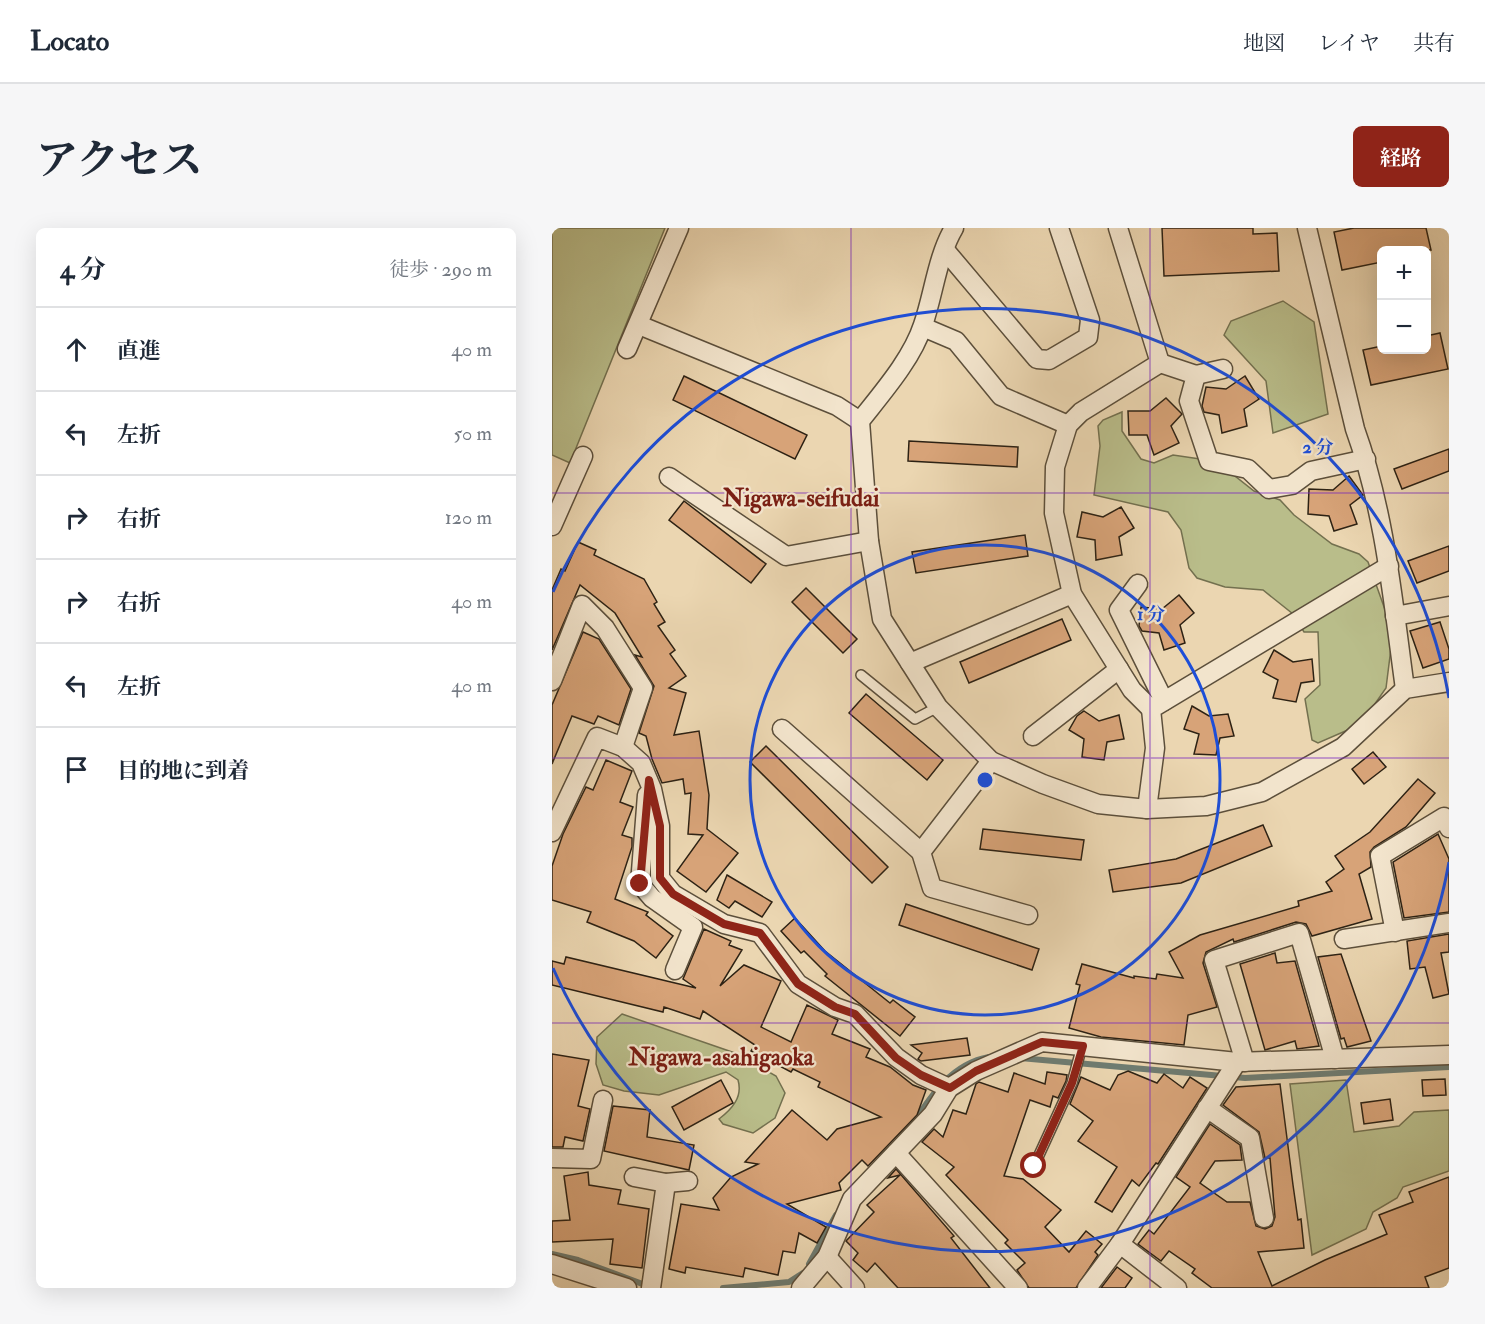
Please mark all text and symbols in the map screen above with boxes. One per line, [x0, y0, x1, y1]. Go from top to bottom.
text: Locato [30, 24, 109, 59]
text: 地図 [1243, 30, 1285, 57]
text: レイヤ [1318, 30, 1380, 57]
text: 共有 [1413, 30, 1455, 57]
button: 経路 [1353, 126, 1449, 187]
text: アクセス [36, 135, 203, 187]
map controls [1377, 246, 1431, 354]
button: + [1377, 246, 1431, 300]
text: 4 分 [60, 254, 106, 286]
text: 徒歩 · 290 m [389, 257, 492, 282]
button: − [1377, 300, 1431, 354]
icon: ahead [60, 333, 93, 366]
text: 直進 [117, 337, 161, 365]
text: 40 m [451, 337, 492, 362]
icon: left [60, 417, 93, 450]
text: 左折 [117, 421, 161, 449]
text: 50 m [453, 421, 492, 446]
text: 2 分 [1303, 436, 1333, 459]
district label: Nigawa-seifudai [722, 483, 880, 514]
icon: right [60, 501, 93, 534]
text: 右折 [117, 505, 161, 533]
text: 120 m [445, 505, 492, 530]
icon: right [60, 585, 93, 618]
text: 右折 [117, 589, 161, 617]
text: 40 m [451, 589, 492, 614]
text: 1 分 [1137, 603, 1165, 626]
icon: left [60, 669, 93, 702]
text: 左折 [117, 673, 161, 701]
text: 40 m [451, 673, 492, 698]
icon: arrive [60, 753, 93, 786]
text: 目的地に到着 [117, 757, 249, 785]
centre of rings [975, 770, 995, 790]
route end [626, 870, 652, 896]
district label: Nigawa-asahigaoka [627, 1042, 815, 1073]
route start [1020, 1152, 1046, 1178]

